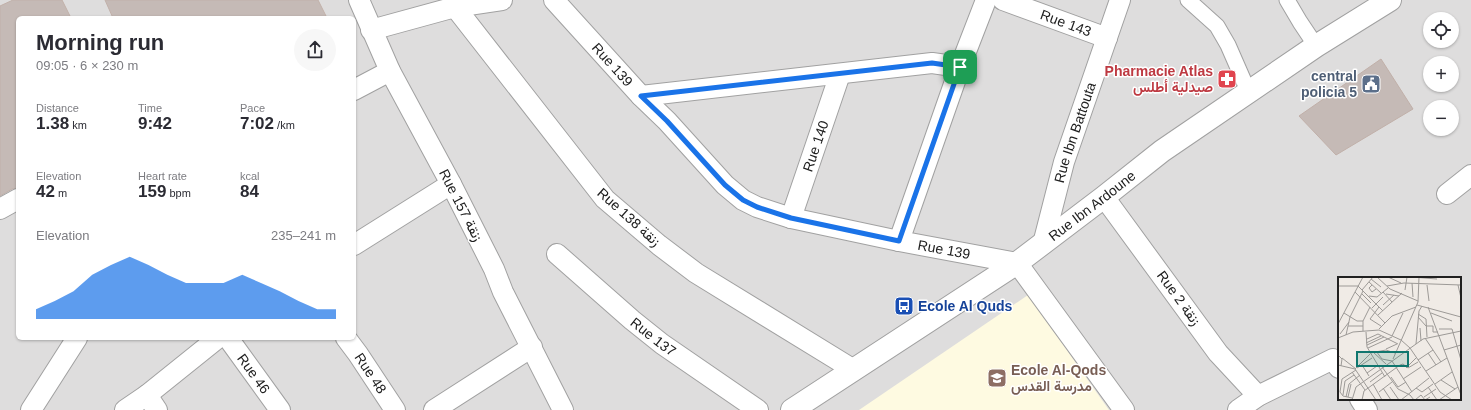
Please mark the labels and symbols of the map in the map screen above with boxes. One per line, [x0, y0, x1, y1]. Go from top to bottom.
street label: Rue 143 [1038, 6, 1094, 40]
street label: Rue 139 [589, 39, 636, 90]
pin [943, 50, 977, 84]
place label: Pharmacie Atlas صيدلية أطلس [1105, 63, 1213, 96]
pharmacy icon: Pharmacie Atlas صيدلية أطلس [1216, 68, 1238, 90]
place label: central policia 5 [1301, 68, 1357, 100]
public building icon: central policia 5 [1360, 73, 1382, 95]
street label: Rue Ibn Battouta [1051, 80, 1099, 185]
street label: Rue 140 [799, 118, 832, 174]
street label: Rue 157 زنقة [435, 166, 486, 244]
street label: Rue Ibn Ardoune [1045, 167, 1139, 244]
street label: Rue 138 زنقة [594, 185, 664, 250]
street label: Rue 139 [916, 237, 972, 262]
street label: Rue 2 زنقة [1153, 268, 1204, 329]
inset map [1338, 277, 1461, 400]
bus stop icon: Ecole Al Quds [893, 295, 915, 317]
place label: Ecole Al Quds [918, 298, 1013, 314]
street label: Rue 137 [627, 314, 679, 359]
street label: Rue 48 [352, 350, 390, 397]
street label: Rue 46 [234, 351, 274, 397]
place label: Ecole Al-Qods مدرسة القدس [1011, 362, 1106, 395]
school or university icon: Ecole Al-Qods مدرسة القدس [986, 367, 1008, 389]

